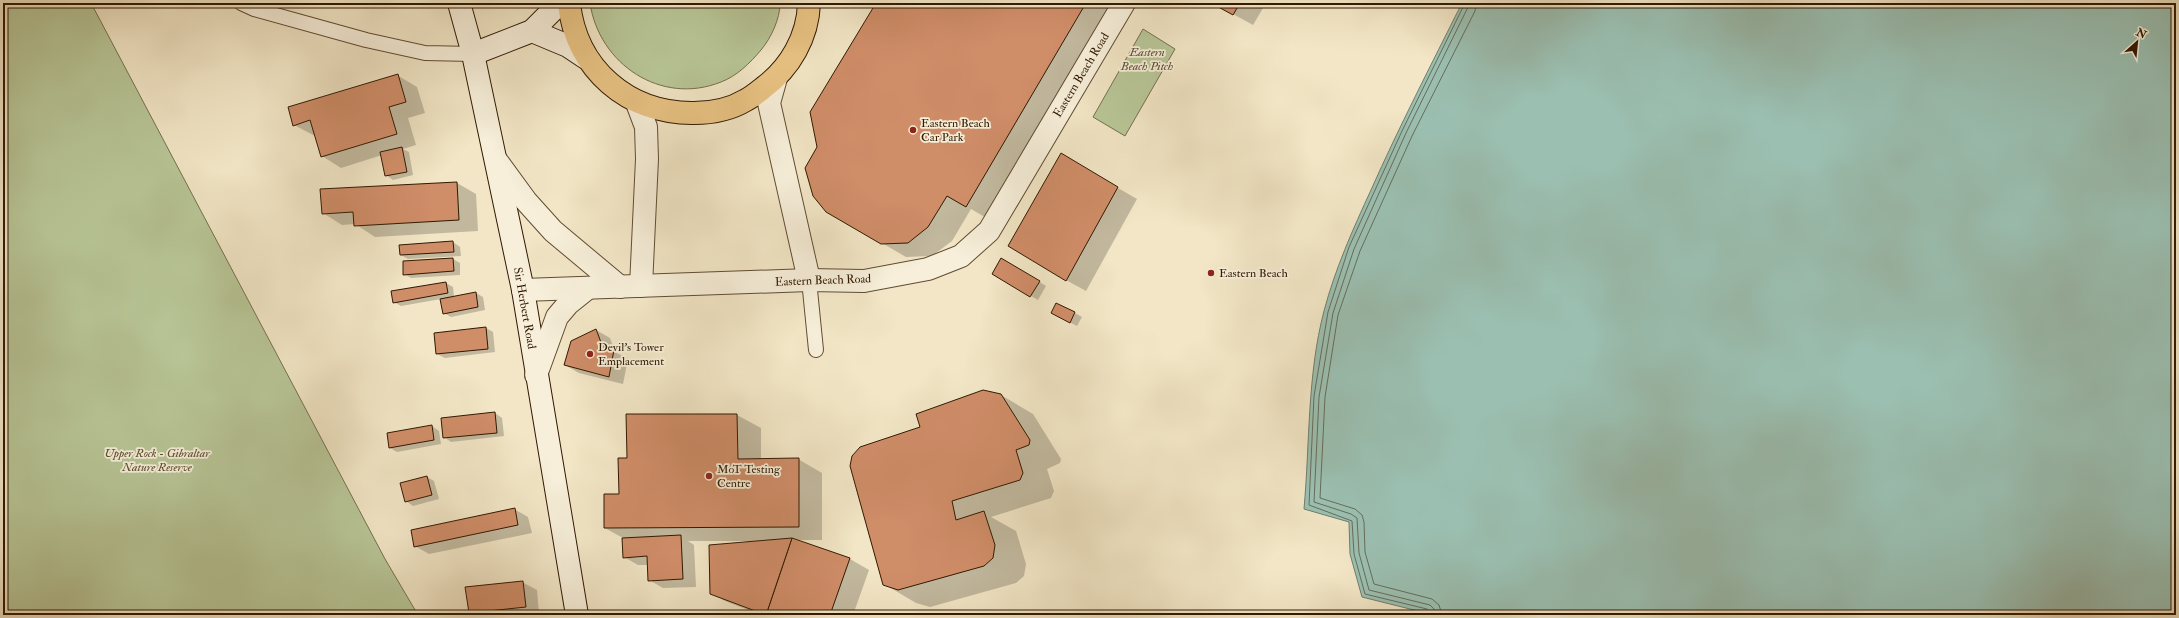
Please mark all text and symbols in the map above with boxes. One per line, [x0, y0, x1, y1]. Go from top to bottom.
north arrow [2117, 22, 2157, 62]
text: N [2133, 25, 2150, 42]
street label: Eastern Beach Road [1050, 30, 1113, 120]
park label: Eastern Beach Pitch [1120, 45, 1173, 74]
place label: Eastern Beach Car Park [921, 116, 990, 145]
marker: Eastern Beach Car Park [908, 125, 918, 135]
street label: Sir Herbert Road [510, 266, 539, 350]
place label: Eastern Beach [1219, 266, 1288, 281]
marker: Eastern Beach [1206, 268, 1216, 278]
street label: Eastern Beach Road [775, 271, 872, 290]
place label: Devil's Tower Emplacement [598, 340, 664, 369]
marker: Devil's Tower Emplacement [585, 349, 595, 359]
park label: Upper Rock - Gibraltar Nature Reserve [104, 446, 210, 475]
place label: MoT Testing Centre [717, 462, 781, 491]
marker: MoT Testing Centre [704, 471, 714, 481]

